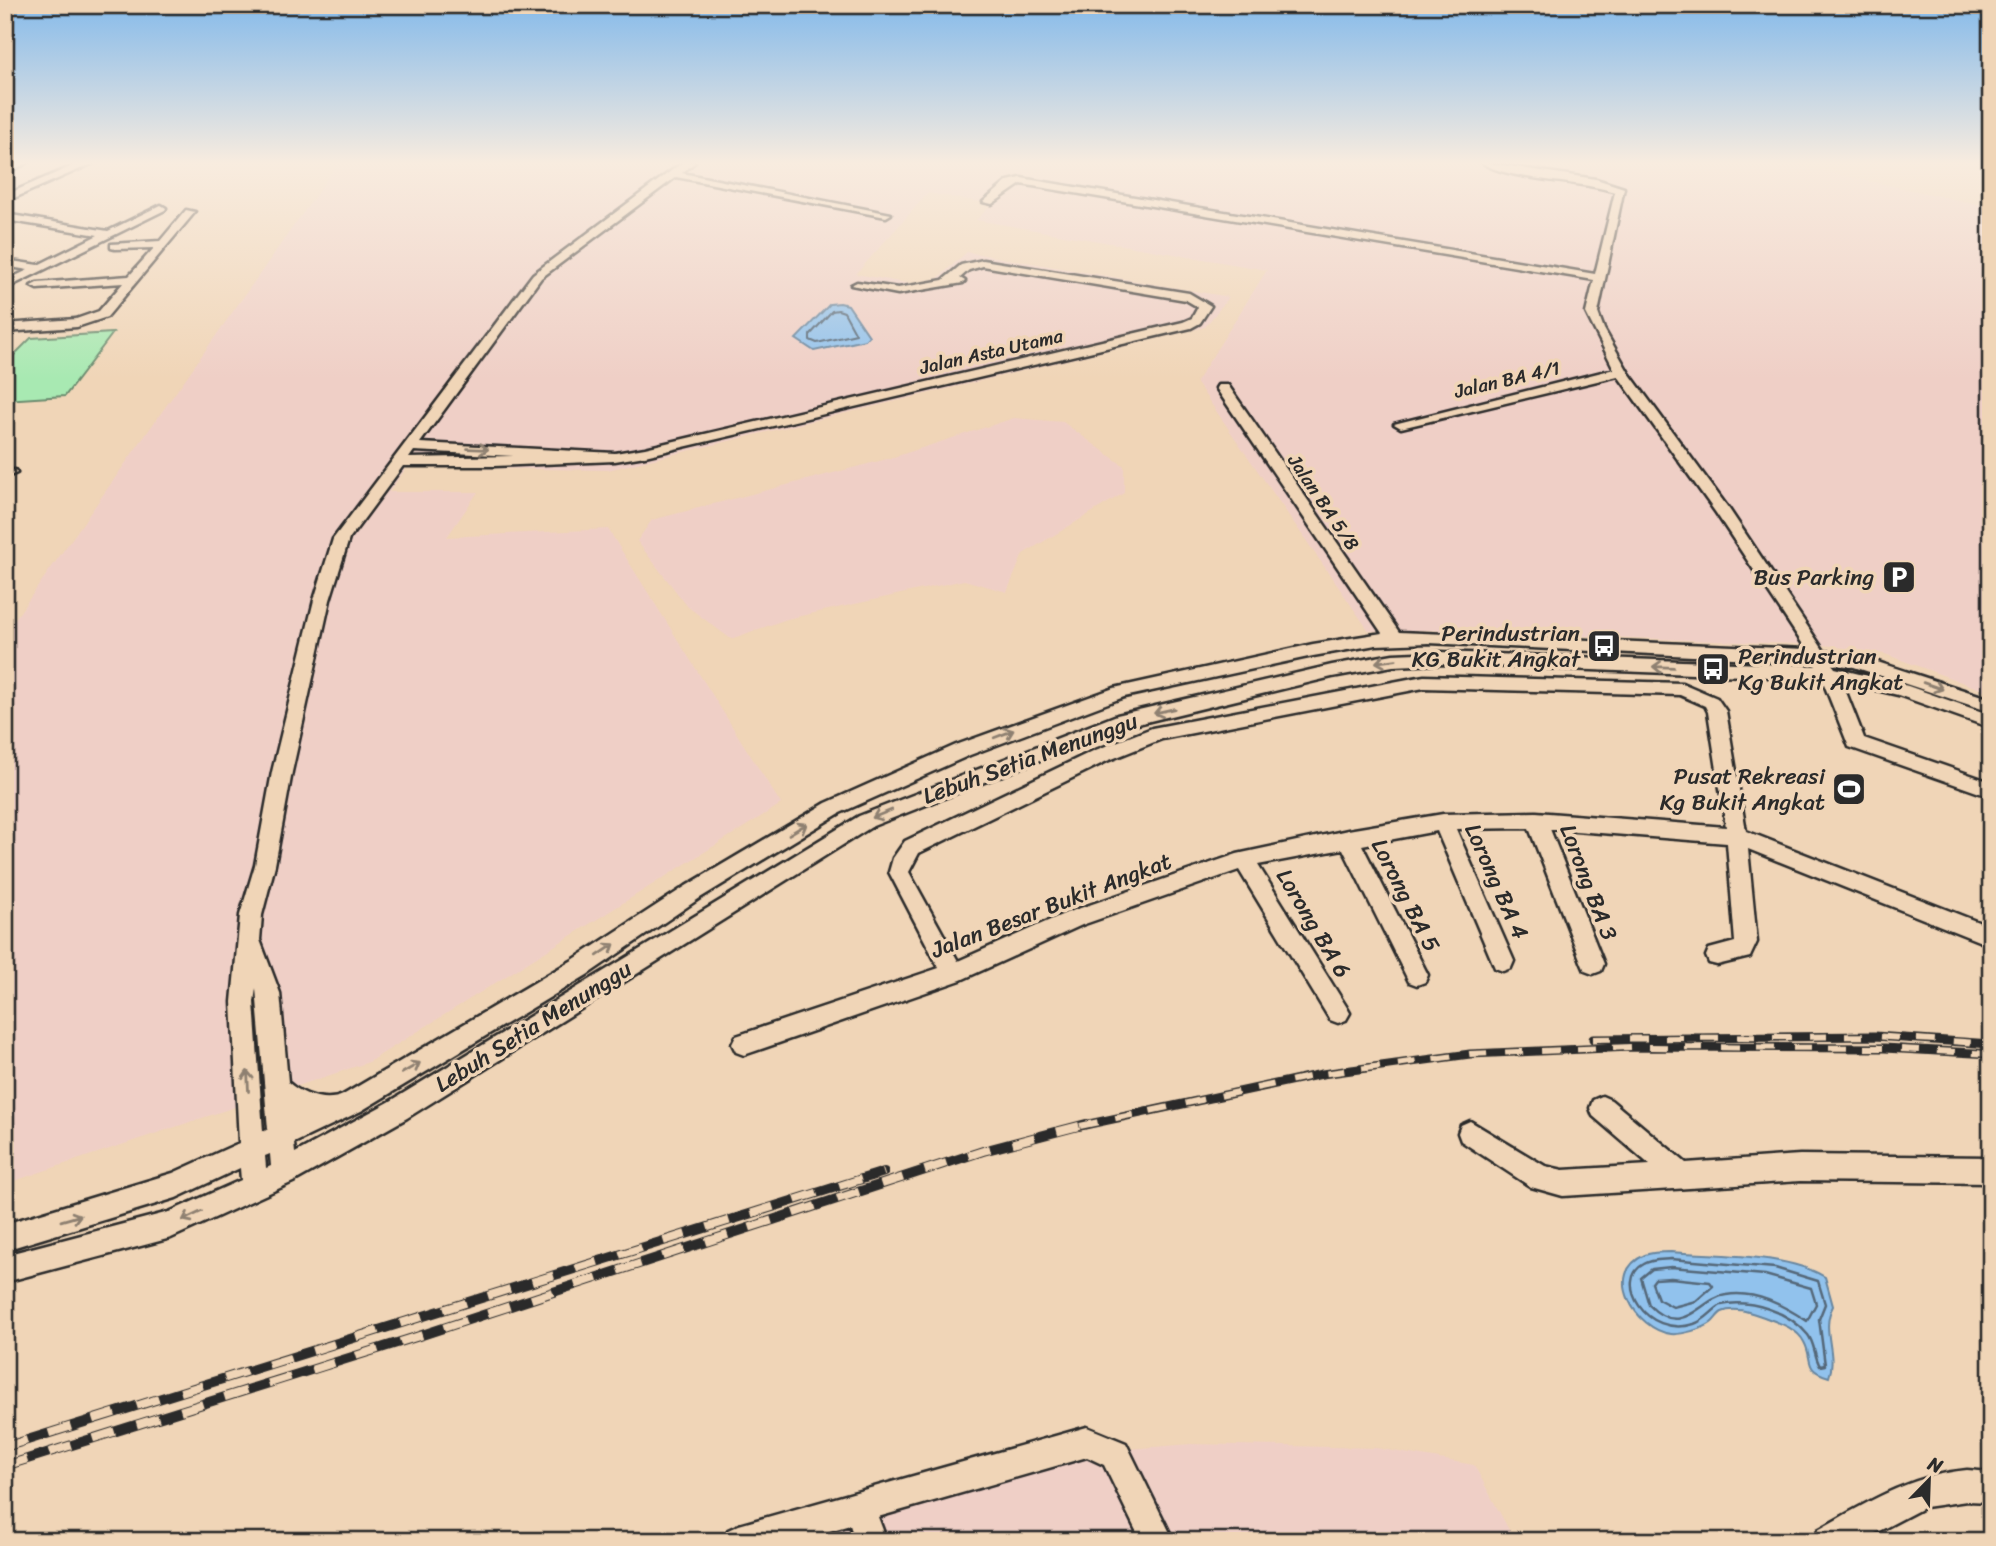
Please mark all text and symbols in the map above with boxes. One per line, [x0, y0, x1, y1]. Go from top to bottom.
street label: Jalan Asta Utama [915, 319, 1066, 384]
street label: Jalan BA 4/1 [1450, 351, 1563, 408]
one-way arrow [467, 443, 490, 456]
street label: Jalan BA 5/8 [1278, 446, 1369, 558]
place label: Bus Parking [1754, 557, 1874, 598]
parking icon: Bus Parking [1880, 558, 1918, 596]
place label: Perindustrian KG Bukit Angkat [1412, 613, 1582, 680]
bus stop icon: Perindustrian KG Bukit Angkat [1585, 627, 1623, 665]
place label: Perindustrian Kg Bukit Angkat [1738, 636, 1903, 703]
bus stop icon: Perindustrian Kg Bukit Angkat [1694, 650, 1732, 688]
one-way arrow [1376, 655, 1398, 668]
one-way arrow [1651, 660, 1674, 673]
one-way arrow [1921, 681, 1943, 693]
street label: Lebuh Setia Menunggu [917, 700, 1144, 816]
one-way arrow [1154, 705, 1176, 718]
one-way arrow [993, 727, 1015, 740]
place label: Pusat Rekreasi Kg Bukit Angkat [1660, 756, 1826, 823]
sports icon: Pusat Rekreasi Kg Bukit Angkat [1830, 770, 1868, 808]
one-way arrow [872, 809, 894, 822]
street label: Lorong BA 4 [1453, 817, 1540, 946]
street label: Lorong BA 3 [1548, 818, 1630, 947]
one-way arrow [787, 822, 807, 836]
street label: Lorong BA 5 [1359, 831, 1452, 959]
street label: Jalan Besar Bukit Angkat [924, 841, 1177, 971]
street label: Lorong BA 6 [1265, 860, 1363, 986]
one-way arrow [595, 943, 615, 957]
street label: Lebuh Setia Menunggu [426, 949, 641, 1104]
one-way arrow [401, 1061, 421, 1075]
one-way arrow [241, 1070, 254, 1093]
one-way arrow [181, 1210, 203, 1223]
one-way arrow [59, 1211, 82, 1224]
north arrow [1895, 1444, 1965, 1514]
text: N [1922, 1447, 1949, 1483]

